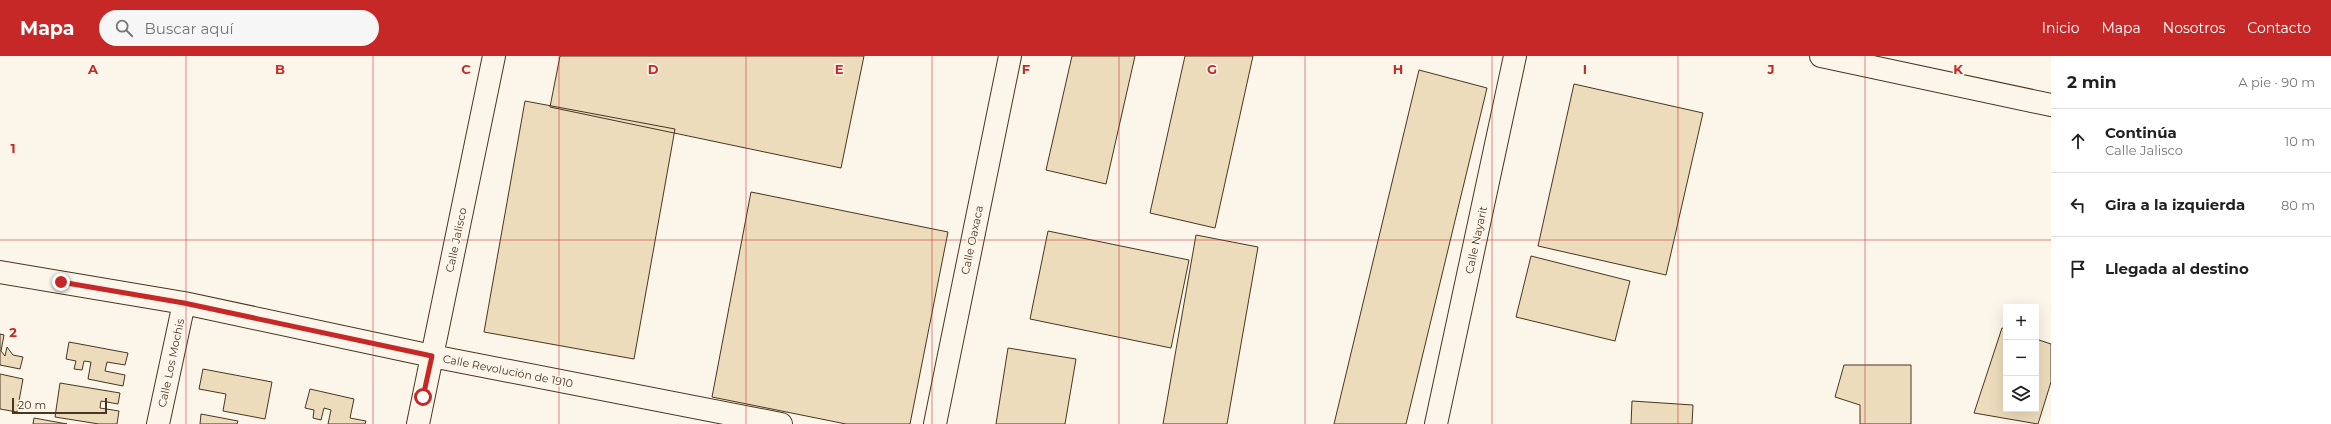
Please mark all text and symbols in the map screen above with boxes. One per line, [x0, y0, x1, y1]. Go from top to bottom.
search box [99, 10, 379, 46]
text: Mapa [20, 17, 75, 40]
icon: search [113, 17, 135, 39]
text: Buscar aquí [145, 19, 234, 38]
text: Inicio [2042, 19, 2079, 37]
text: Mapa [2101, 19, 2141, 37]
text: Nosotros [2163, 19, 2225, 37]
text: Contacto [2247, 19, 2311, 37]
text: A [87, 61, 99, 77]
text: B [275, 61, 285, 77]
text: C [461, 61, 471, 77]
text: D [648, 61, 659, 77]
text: E [835, 61, 844, 77]
text: F [1022, 61, 1030, 77]
text: G [1207, 61, 1217, 77]
text: H [1393, 61, 1403, 77]
text: I [1583, 61, 1587, 77]
text: J [1766, 61, 1775, 77]
text: K [1953, 61, 1963, 77]
text: 2 min [2067, 72, 2117, 92]
text: A pie · 90 m [2238, 74, 2315, 90]
text: Continúa [2105, 123, 2177, 142]
icon: ahead [2067, 130, 2089, 152]
text: 10 m [2285, 133, 2315, 149]
text: 1 [10, 140, 16, 156]
text: Calle Jalisco [2105, 142, 2183, 158]
icon: left [2067, 194, 2089, 216]
text: Gira a la izquierda [2105, 195, 2245, 214]
text: 80 m [2281, 197, 2315, 213]
street label: Calle Oaxaca [958, 204, 986, 276]
street label: Calle Nayarit [1462, 204, 1490, 275]
street label: Calle Jalisco [442, 206, 470, 274]
icon: arrive [2067, 258, 2089, 280]
text: Llegada al destino [2105, 259, 2249, 278]
route end [52, 273, 70, 291]
map controls [2003, 304, 2039, 412]
button: + [2003, 304, 2039, 340]
street label: Calle Los Mochis [155, 317, 187, 409]
text: 2 [9, 324, 17, 340]
button: − [2003, 340, 2039, 376]
street label: Calle Revolución de 1910 [442, 351, 574, 391]
button: layers [2003, 376, 2039, 412]
route start [414, 388, 432, 406]
scale bar [12, 396, 107, 415]
text: 20 m [18, 398, 46, 412]

